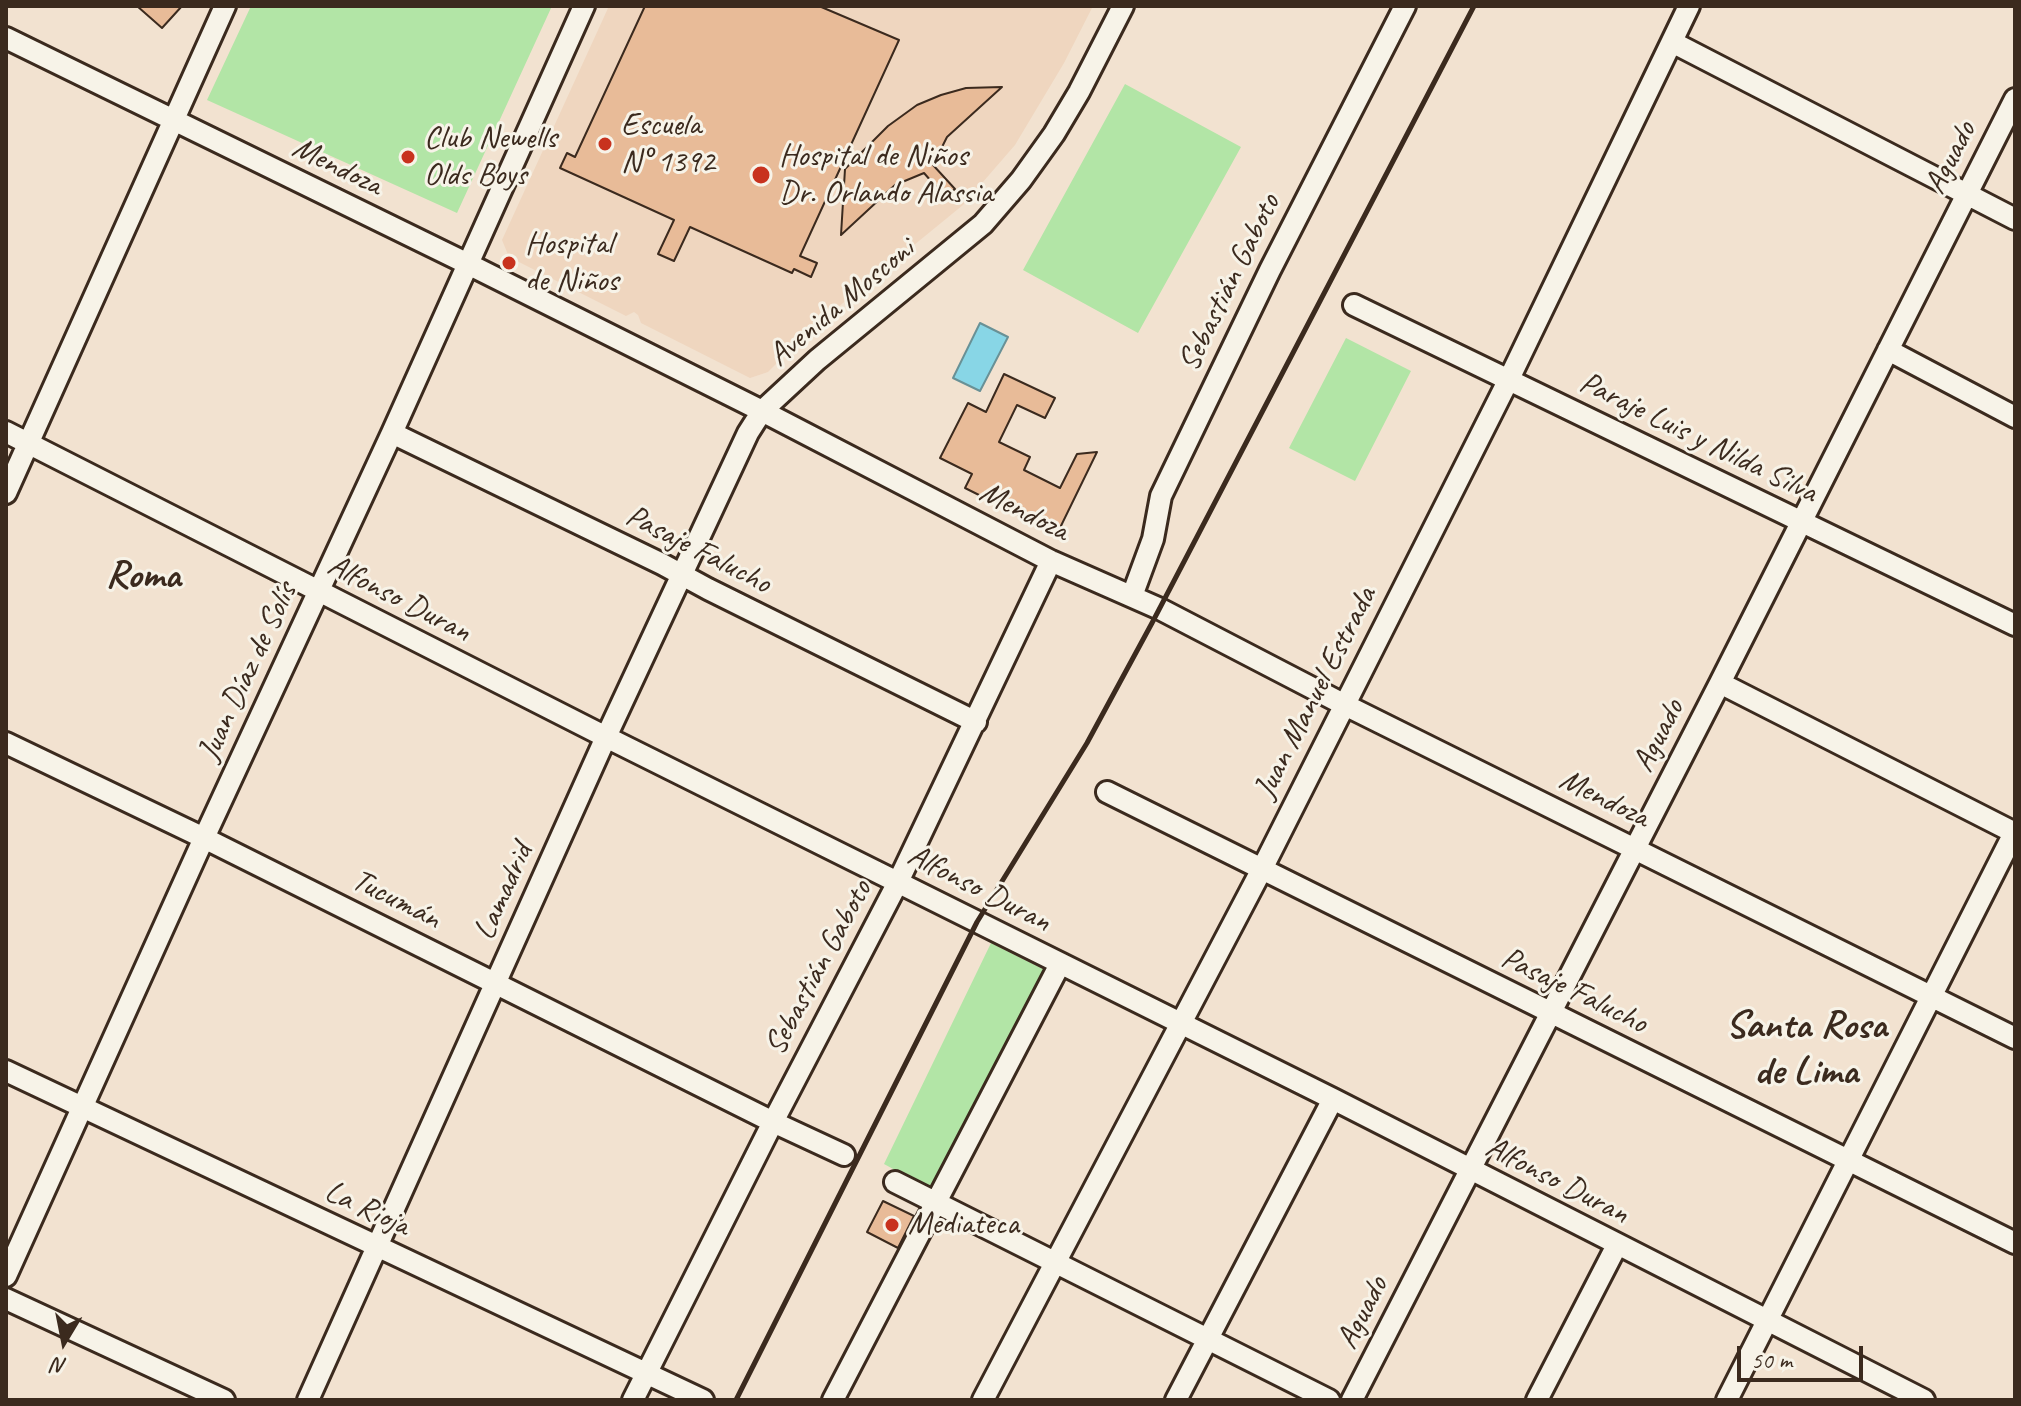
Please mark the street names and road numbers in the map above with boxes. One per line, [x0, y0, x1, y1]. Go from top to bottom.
street label: Aguado [1917, 115, 1985, 201]
street label: Mendoza [286, 129, 388, 205]
street label: Sebastián Gaboto [1171, 188, 1289, 378]
street label: Avenida Mosconi [761, 231, 923, 375]
street label: Paraje Luis y Nilda Silva [1573, 364, 1823, 512]
street label: Mendoza [973, 473, 1075, 551]
street label: Pasaje Falucho [619, 497, 777, 603]
street label: Alfonso Duran [321, 547, 477, 651]
street label: Juan Díaz de Solís [190, 577, 306, 767]
street label: Juan Manuel Estrada [1246, 581, 1386, 805]
street label: Aguado [1625, 693, 1693, 779]
street label: Mendoza [1553, 761, 1655, 837]
street label: Alfonso Duran [901, 837, 1057, 941]
street label: Lamadrid [466, 838, 542, 946]
street label: Tucumán [345, 861, 447, 939]
street label: Sebastián Gaboto [757, 874, 881, 1062]
street label: Pasaje Falucho [1495, 939, 1653, 1043]
street label: Alfonso Duran [1479, 1129, 1635, 1233]
street label: La Rioja [318, 1173, 416, 1245]
street label: Aguado [1329, 1270, 1397, 1356]

